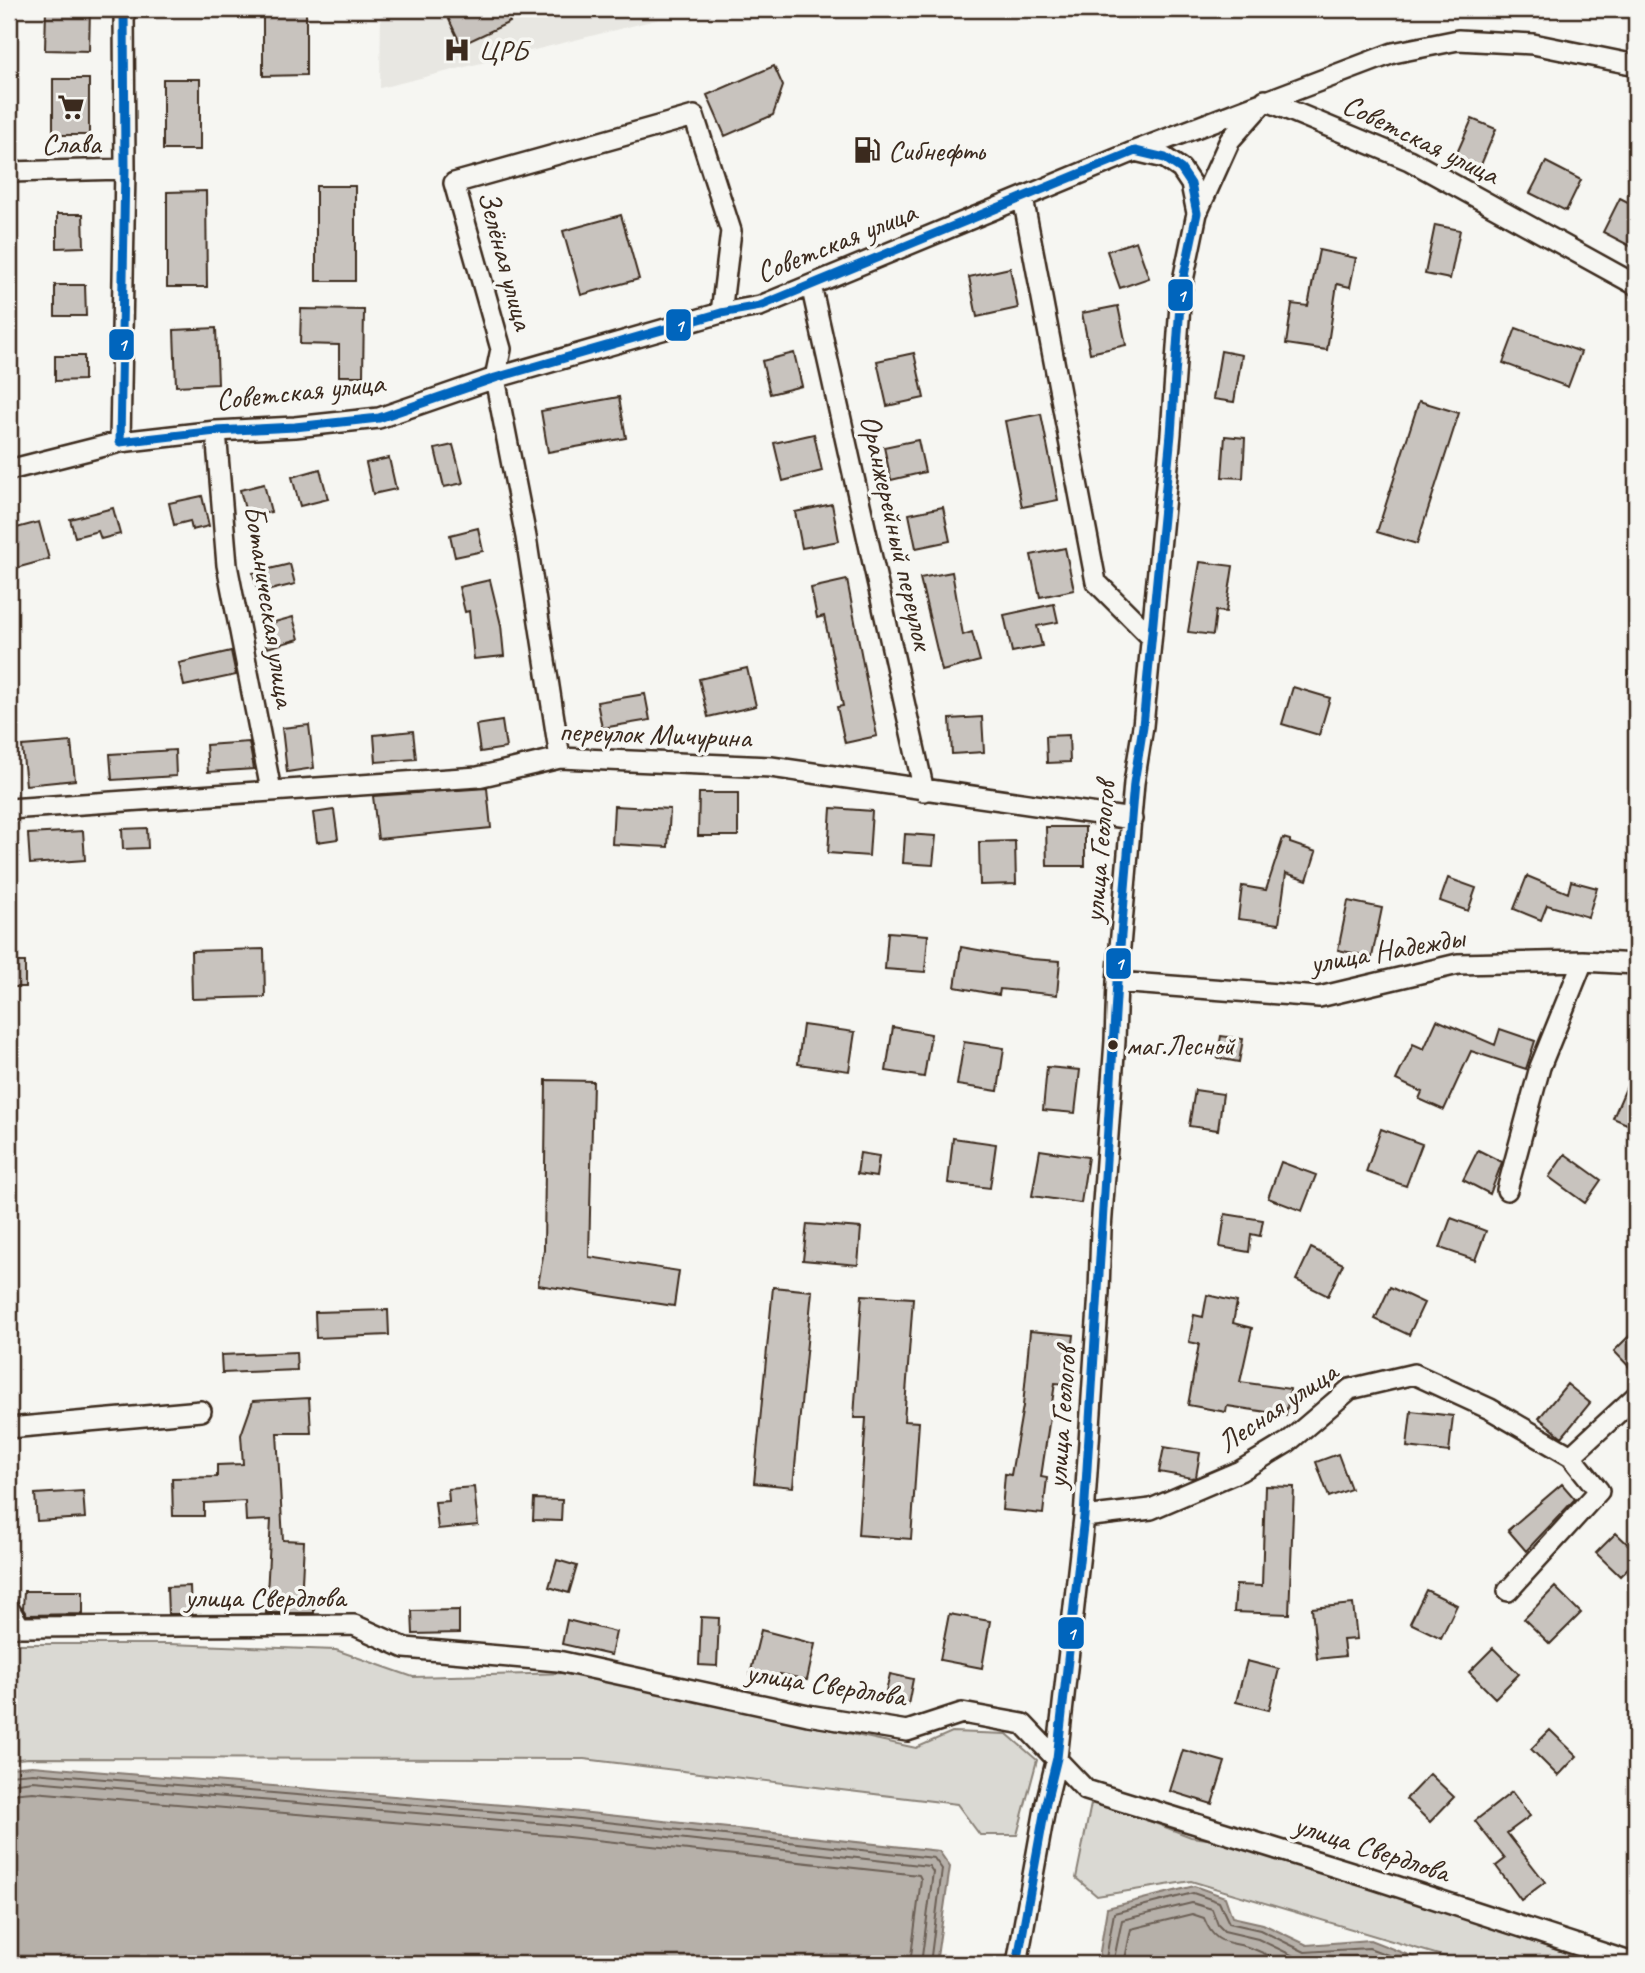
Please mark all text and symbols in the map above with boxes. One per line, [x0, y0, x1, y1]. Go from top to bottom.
place label: ЦРБ [478, 31, 532, 69]
hospital icon: ЦРБ [442, 35, 472, 65]
street label: Советская улица [1337, 85, 1507, 194]
supermarket icon: Слава [56, 92, 86, 122]
place label: Слава [42, 124, 102, 162]
place label: Сибнефть [888, 131, 986, 169]
fuel station icon: Сибнефть [852, 135, 882, 165]
street label: Зелёная улица [469, 186, 543, 336]
street label: Советская улица [750, 192, 923, 291]
line badge: 1 [1167, 278, 1194, 312]
text: 1 [1177, 284, 1188, 308]
line badge: 1 [665, 308, 692, 342]
text: 1 [675, 314, 686, 338]
line badge: 1 [108, 328, 135, 361]
text: 1 [118, 333, 129, 357]
street label: Советская улица [214, 363, 388, 419]
street label: Оранжерейный переулок [852, 411, 943, 656]
street label: Ботаническая улица [235, 502, 305, 712]
street label: переулок Мичурина [558, 712, 754, 756]
street label: улица Геологов [1074, 775, 1125, 926]
street label: улица Надежды [1305, 917, 1469, 983]
line badge: 1 [1105, 947, 1132, 980]
text: 1 [1115, 952, 1126, 976]
place label: маг.Лесной [1126, 1028, 1236, 1063]
marker: маг.Лесной [1106, 1038, 1120, 1052]
street label: улица Геологов [1037, 1341, 1085, 1492]
street label: Лесная улица [1209, 1351, 1347, 1461]
street label: улица Свердлова [183, 1578, 348, 1616]
line badge: 1 [1057, 1616, 1085, 1650]
text: 1 [1067, 1622, 1078, 1646]
street label: улица Свердлова [742, 1652, 911, 1716]
street label: улица Свердлова [1288, 1804, 1457, 1892]

